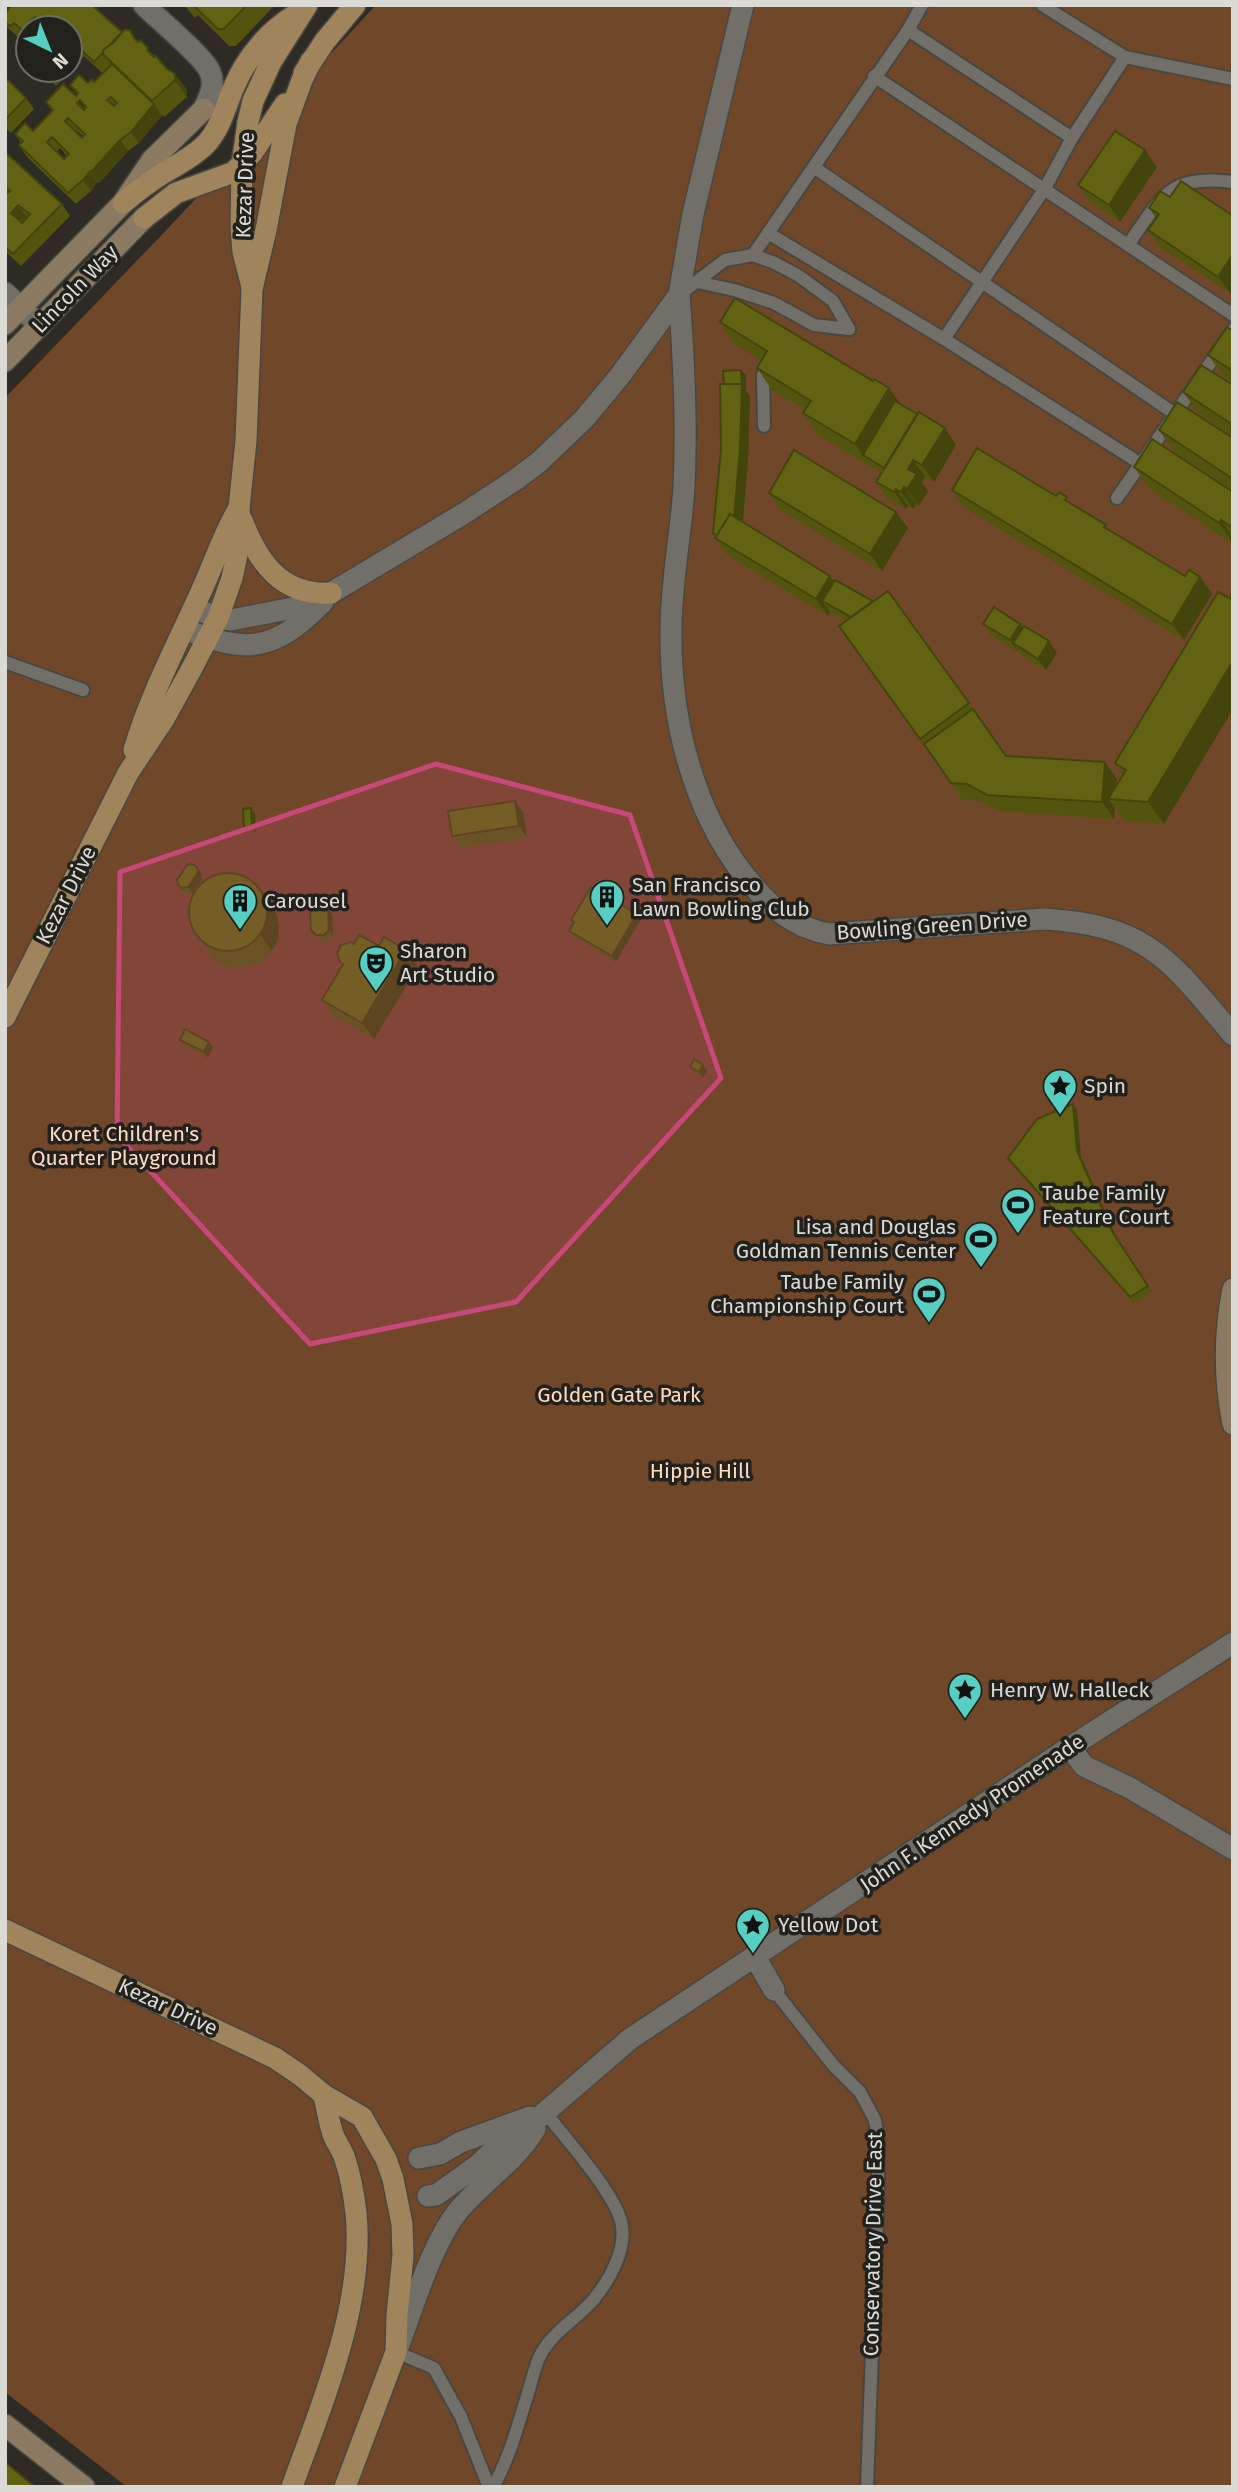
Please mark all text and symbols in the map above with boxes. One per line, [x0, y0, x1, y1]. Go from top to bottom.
north arrow [14, 14, 84, 84]
text: N [48, 48, 73, 74]
street label: Kezar Drive [230, 131, 260, 239]
street label: Lincoln Way [26, 239, 124, 339]
street label: Kezar Drive [30, 842, 102, 948]
place label: San Francisco Lawn Bowling Club [632, 872, 810, 922]
building icon: San Francisco Lawn Bowling Club [588, 878, 626, 927]
building icon: Carousel [221, 882, 259, 931]
place label: Carousel [264, 888, 346, 914]
street label: Bowling Green Drive [835, 906, 1029, 946]
place label: Sharon Art Studio [400, 938, 495, 988]
theatre icon: Sharon Art Studio [357, 944, 395, 993]
place icon: Spin [1041, 1067, 1079, 1116]
place label: Spin [1084, 1073, 1126, 1099]
park label: Koret Children's Quarter Playground [31, 1121, 217, 1171]
place label: Taube Family Feature Court [1042, 1180, 1170, 1230]
sports icon: Taube Family Feature Court [999, 1186, 1037, 1235]
place label: Lisa and Douglas Goldman Tennis Center [736, 1214, 956, 1264]
sports icon: Lisa and Douglas Goldman Tennis Center [962, 1220, 1000, 1269]
place label: Taube Family Championship Court [710, 1269, 905, 1319]
sports icon: Taube Family Championship Court [910, 1275, 948, 1324]
park label: Golden Gate Park [537, 1382, 701, 1408]
park label: Hippie Hill [650, 1458, 750, 1484]
place icon: Henry W. Halleck [946, 1671, 984, 1720]
place label: Henry W. Halleck [990, 1677, 1150, 1703]
street label: John F. Kennedy Promenade [855, 1728, 1089, 1898]
place icon: Yellow Dot [734, 1906, 772, 1955]
place label: Yellow Dot [778, 1912, 879, 1938]
street label: Kezar Drive [114, 1973, 222, 2041]
street label: Conservatory Drive East [858, 2131, 888, 2357]

